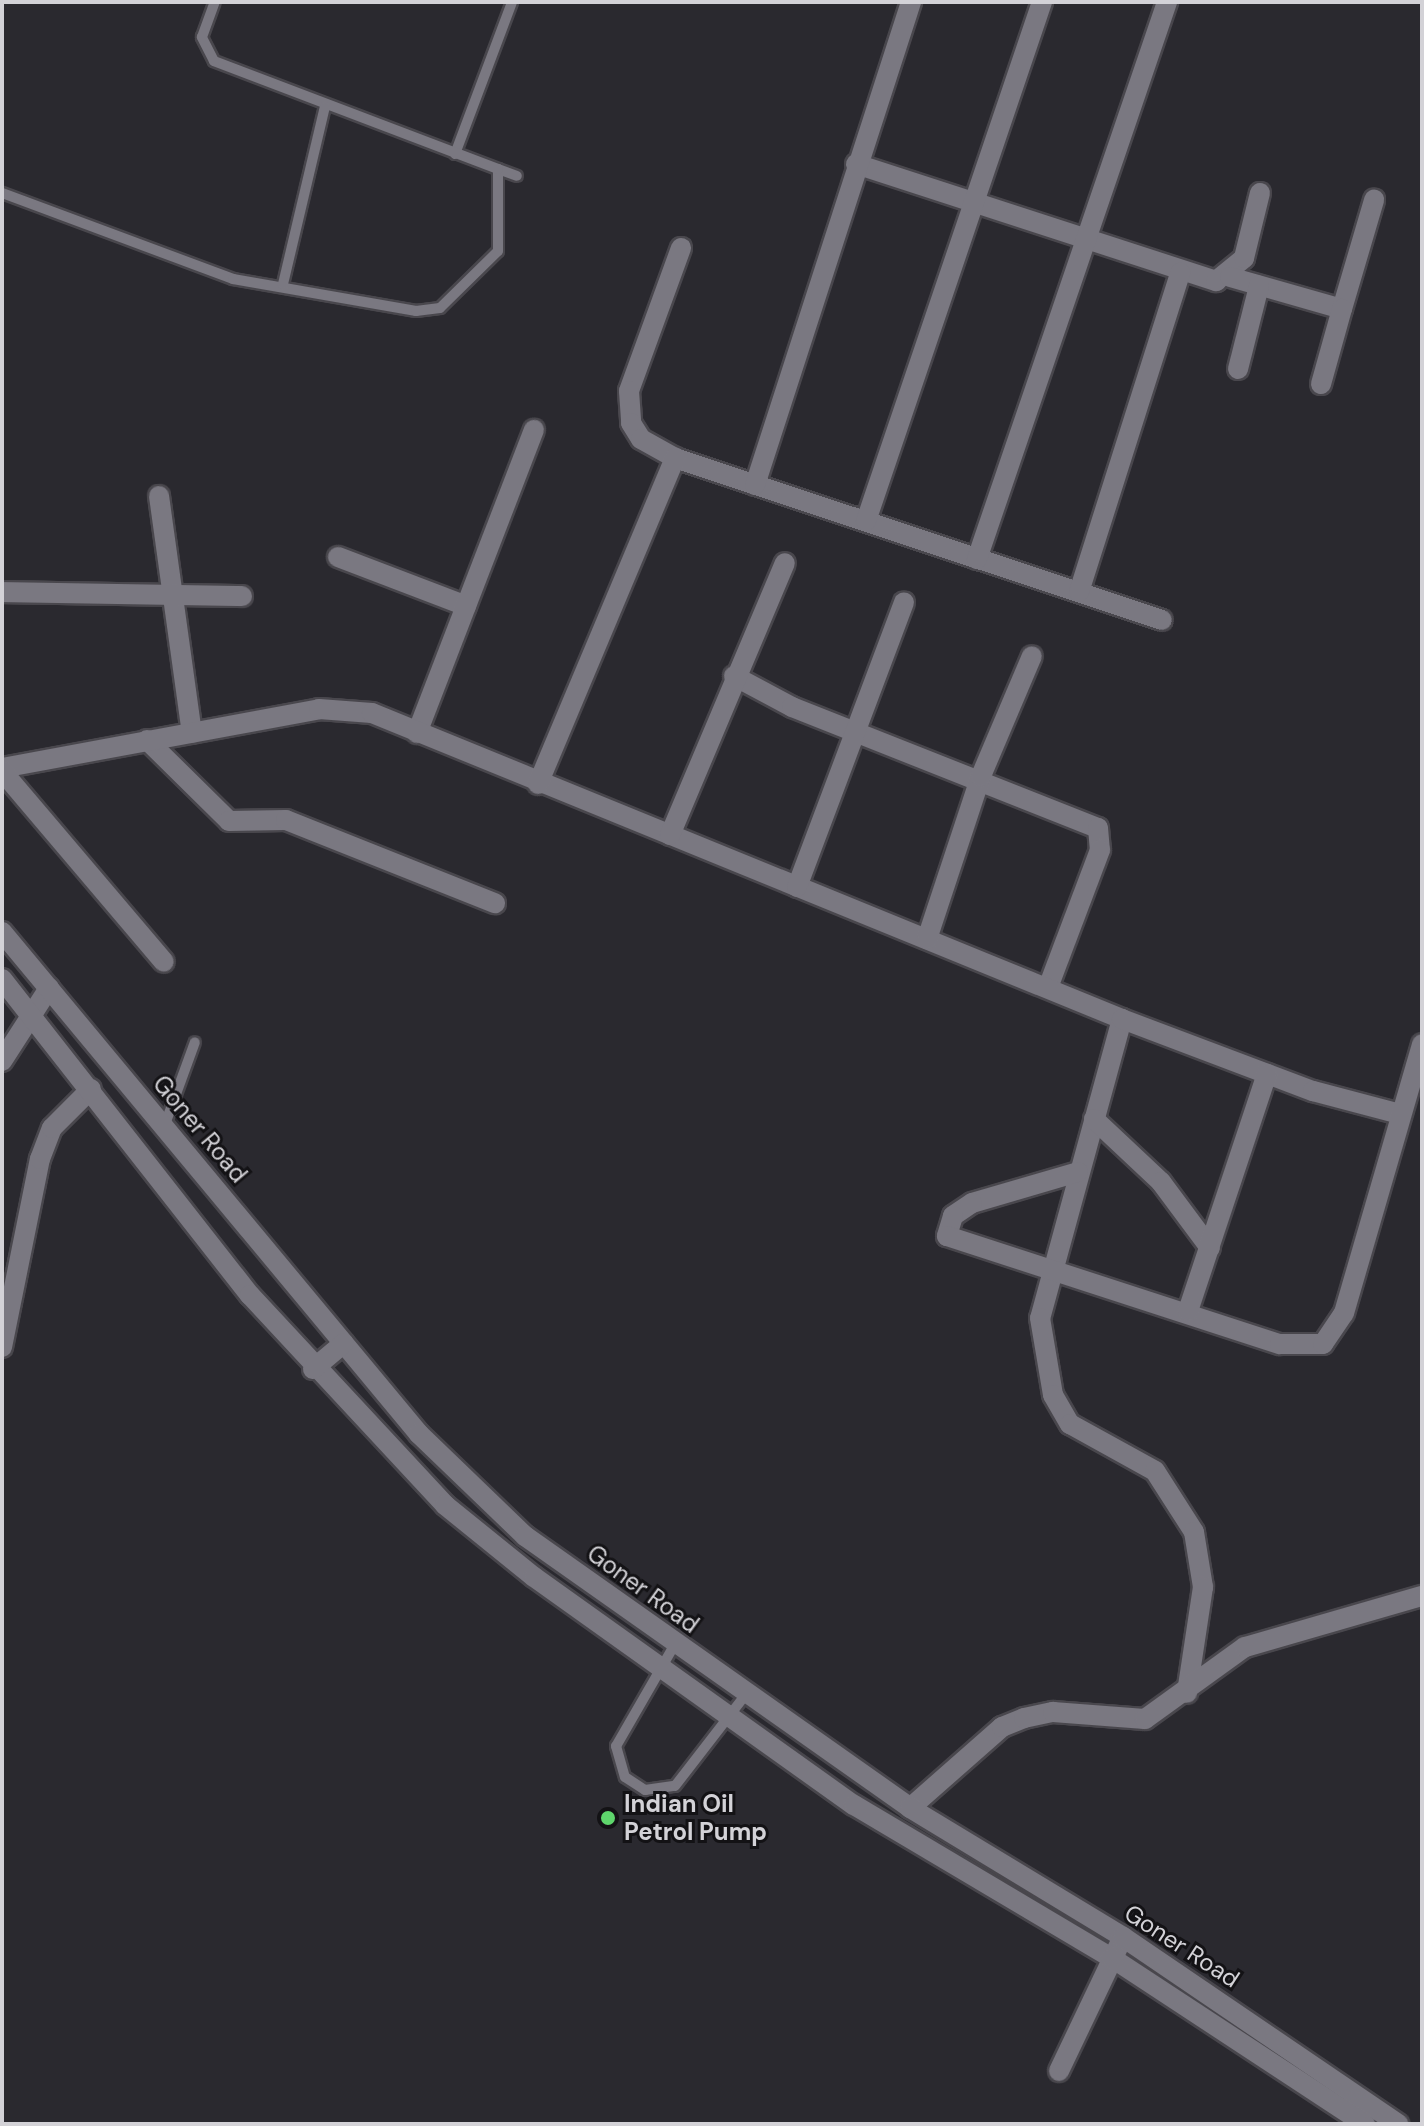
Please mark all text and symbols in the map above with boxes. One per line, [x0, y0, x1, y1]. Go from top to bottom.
street label: Goner Road [147, 1070, 253, 1188]
street label: Goner Road [582, 1539, 704, 1639]
place label: Indian Oil Petrol Pump [624, 1790, 767, 1846]
marker: Indian Oil Petrol Pump [599, 1809, 617, 1827]
street label: Goner Road [1119, 1898, 1245, 1994]

